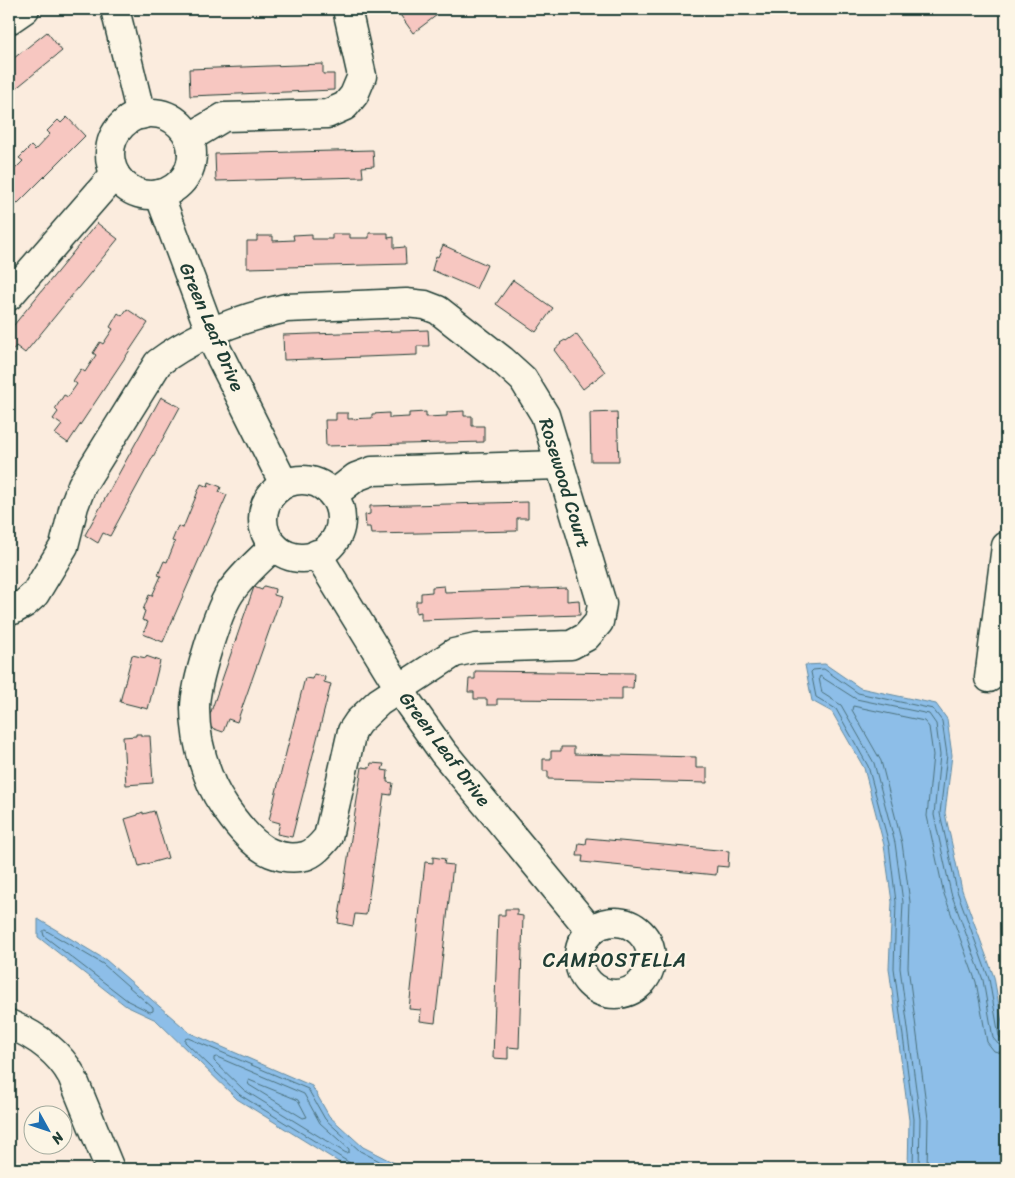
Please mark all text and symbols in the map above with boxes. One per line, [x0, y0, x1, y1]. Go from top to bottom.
street label: Green Leaf Drive [170, 257, 254, 397]
street label: Rosewood Court [530, 414, 600, 552]
street label: Green Leaf Drive [390, 684, 500, 814]
district label: CAMPOSTELLA [543, 943, 687, 978]
north arrow [22, 1106, 72, 1156]
text: N [45, 1126, 71, 1150]

